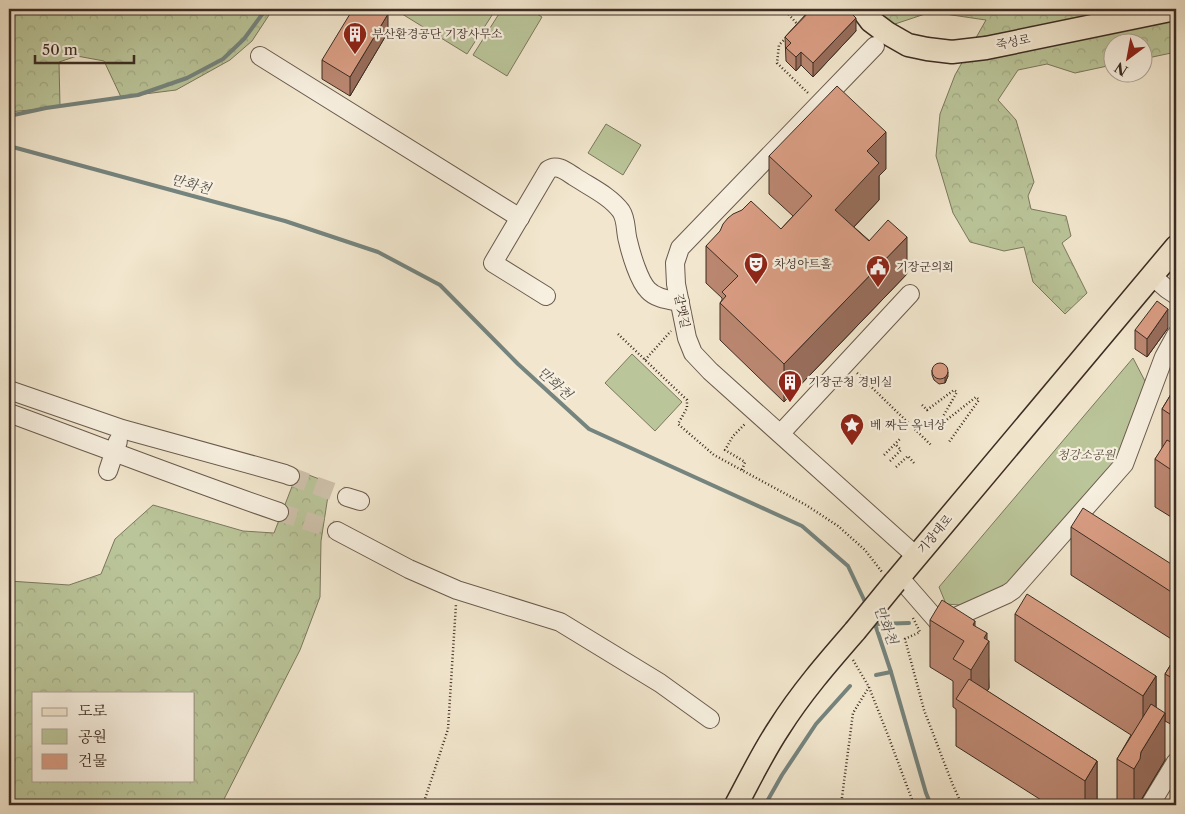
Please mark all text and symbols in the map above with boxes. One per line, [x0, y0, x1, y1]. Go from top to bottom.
building icon: 부산환경공단 기장사무소 [342, 21, 368, 55]
place label: 부산환경공단 기장사무소 [372, 26, 503, 41]
street label: 죽성로 [994, 31, 1032, 52]
scale bar [35, 32, 134, 64]
north arrow [1102, 32, 1152, 82]
text: 50 m [42, 40, 78, 59]
text: N [1111, 58, 1131, 80]
water label: 만화천 [169, 170, 214, 198]
theatre icon: 차성아트홀 [743, 251, 769, 285]
public building icon: 기장군의회 [865, 254, 891, 288]
place label: 차성아트홀 [774, 256, 832, 271]
place label: 기장군의회 [896, 259, 954, 274]
street label: 갈맷길 [672, 292, 693, 329]
water label: 만화천 [534, 363, 577, 404]
building icon: 기장군청 경비실 [777, 369, 803, 403]
place label: 기장군청 경비실 [808, 374, 892, 389]
place icon: 베 짜는 옥녀상 [839, 412, 865, 446]
place label: 베 짜는 옥녀상 [870, 417, 946, 432]
park label: 청강소공원 [1057, 447, 1116, 462]
street label: 기장대로 [914, 511, 956, 556]
water label: 만화천 [870, 603, 902, 649]
legend [32, 692, 195, 782]
text: 도로 [78, 701, 107, 720]
text: 공원 [78, 727, 107, 746]
text: 건물 [78, 751, 107, 770]

